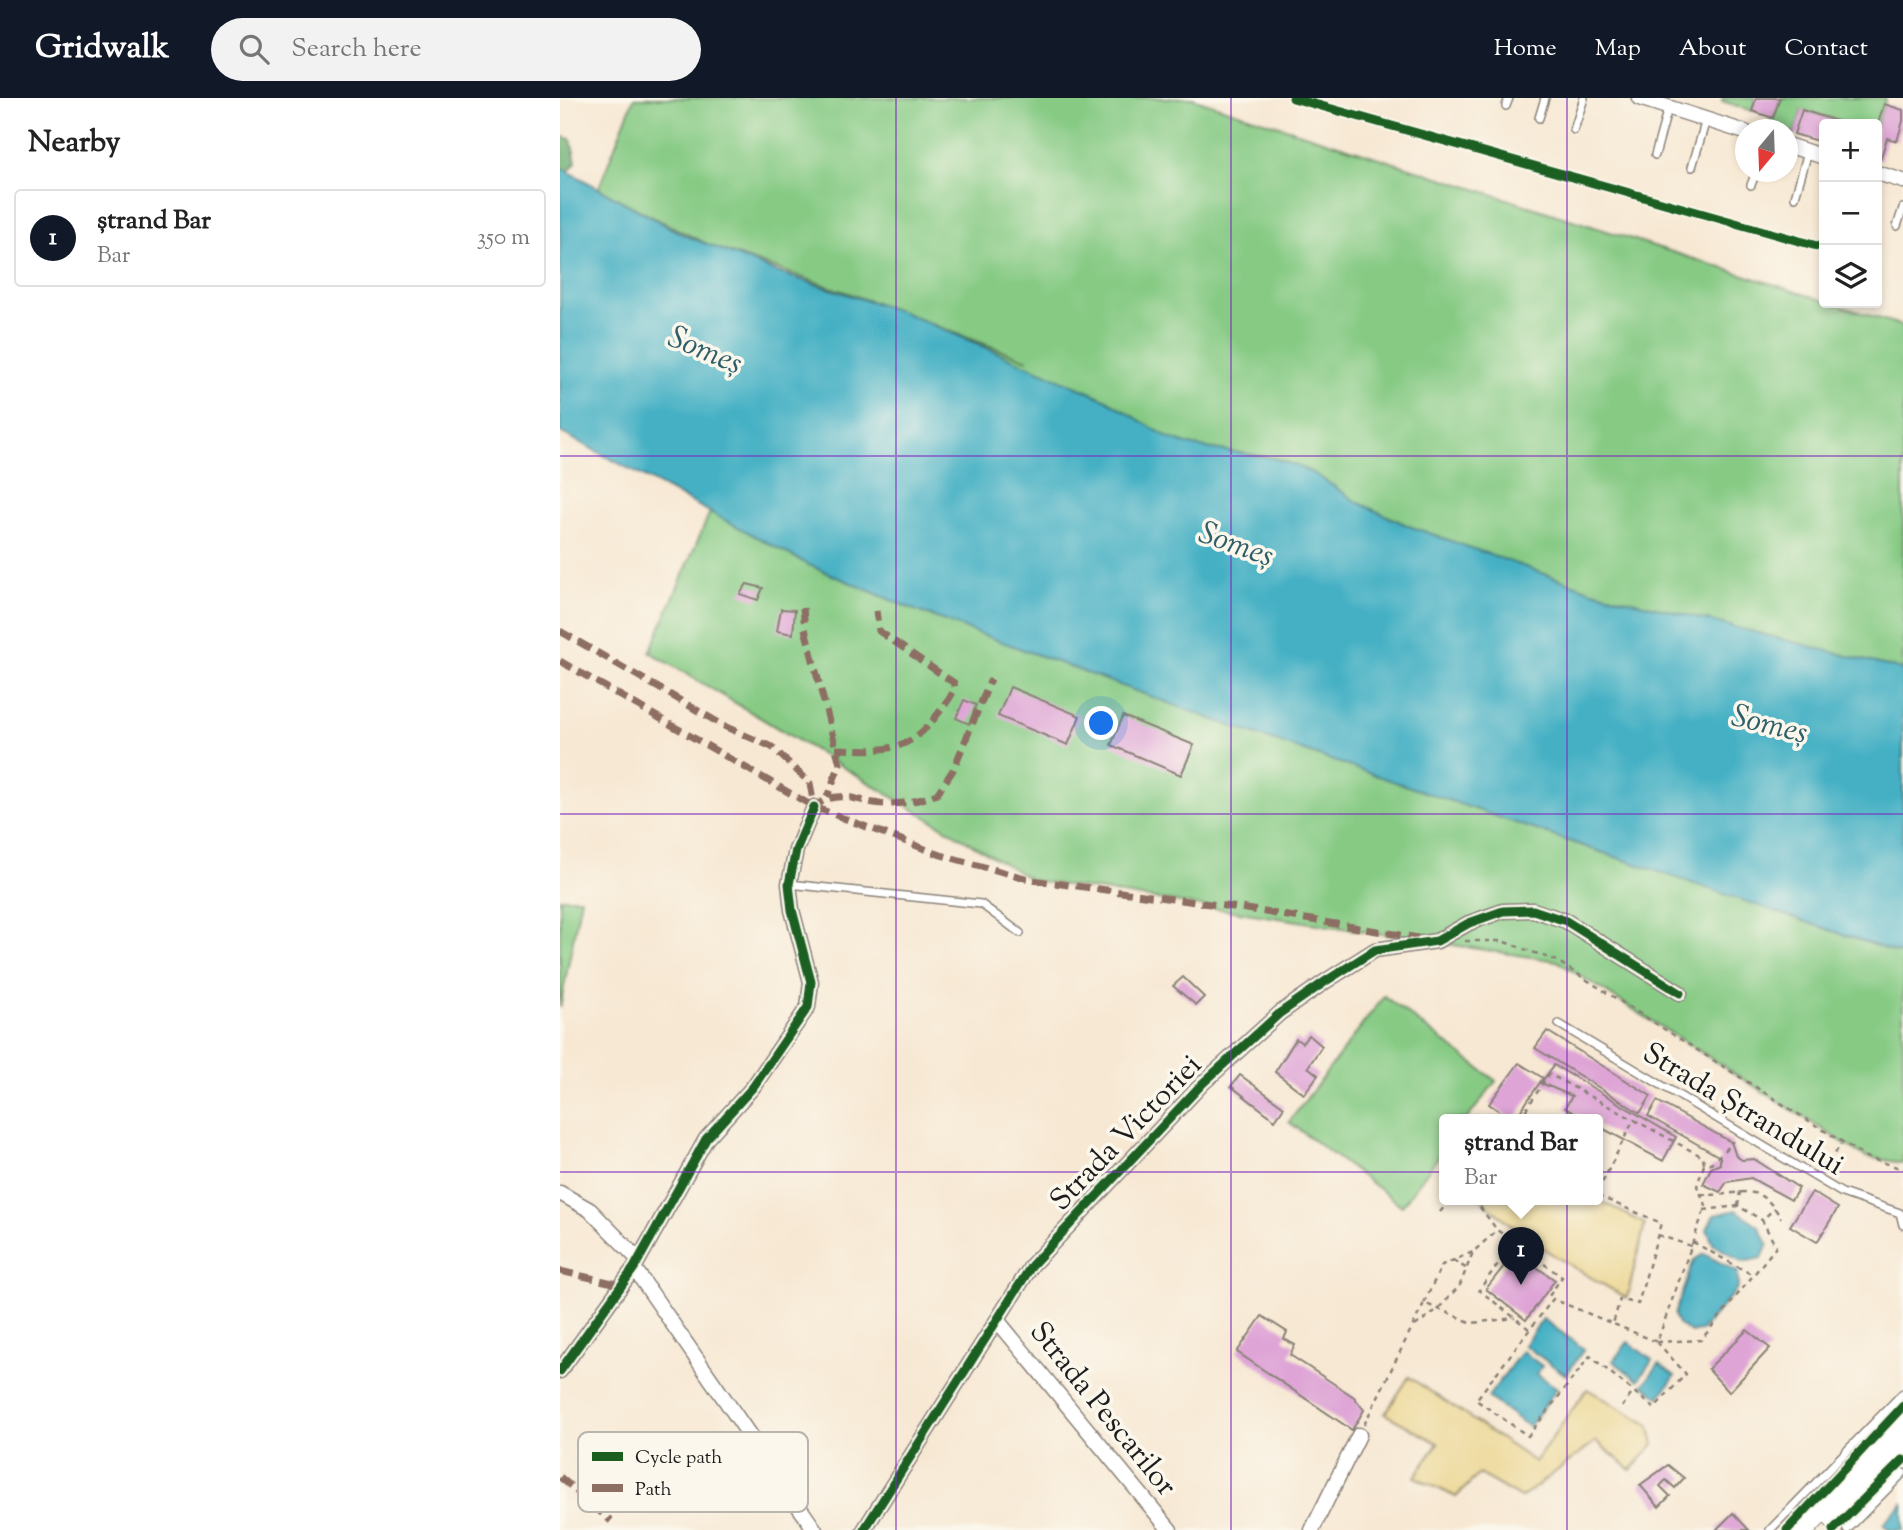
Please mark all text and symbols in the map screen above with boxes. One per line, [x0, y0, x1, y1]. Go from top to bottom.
search box [211, 18, 701, 81]
text: Gridwalk [35, 25, 169, 73]
icon: search [235, 30, 273, 68]
text: Search here [291, 31, 422, 68]
text: Home [1494, 32, 1557, 66]
text: Map [1595, 32, 1641, 66]
text: About [1679, 32, 1746, 66]
text: Contact [1784, 32, 1868, 66]
north arrow [1735, 119, 1798, 182]
map controls [1819, 119, 1882, 308]
button: + [1819, 119, 1882, 182]
text: Nearby [28, 122, 120, 165]
button: − [1819, 182, 1882, 245]
text: ștrand Bar [97, 203, 211, 240]
text: 1 [49, 222, 57, 255]
text: 350 m [477, 222, 530, 255]
text: Bar [97, 240, 130, 273]
button: layers [1819, 245, 1882, 308]
water label: Someș [660, 316, 749, 388]
water label: Someș [1192, 511, 1280, 581]
water label: Someș [1726, 694, 1812, 758]
your location [1084, 706, 1118, 740]
street label: Strada Ștrandului [1634, 1033, 1852, 1187]
street label: Strada Victoriei [1041, 1046, 1213, 1222]
popup [1439, 1114, 1603, 1205]
text: ștrand Bar [1464, 1125, 1578, 1162]
text: Bar [1464, 1162, 1497, 1195]
pin: 1 [1498, 1227, 1544, 1285]
street label: Strada Pescarilor [1018, 1313, 1186, 1506]
legend [578, 1432, 808, 1512]
text: Cycle path [635, 1445, 722, 1472]
text: Path [635, 1477, 672, 1504]

